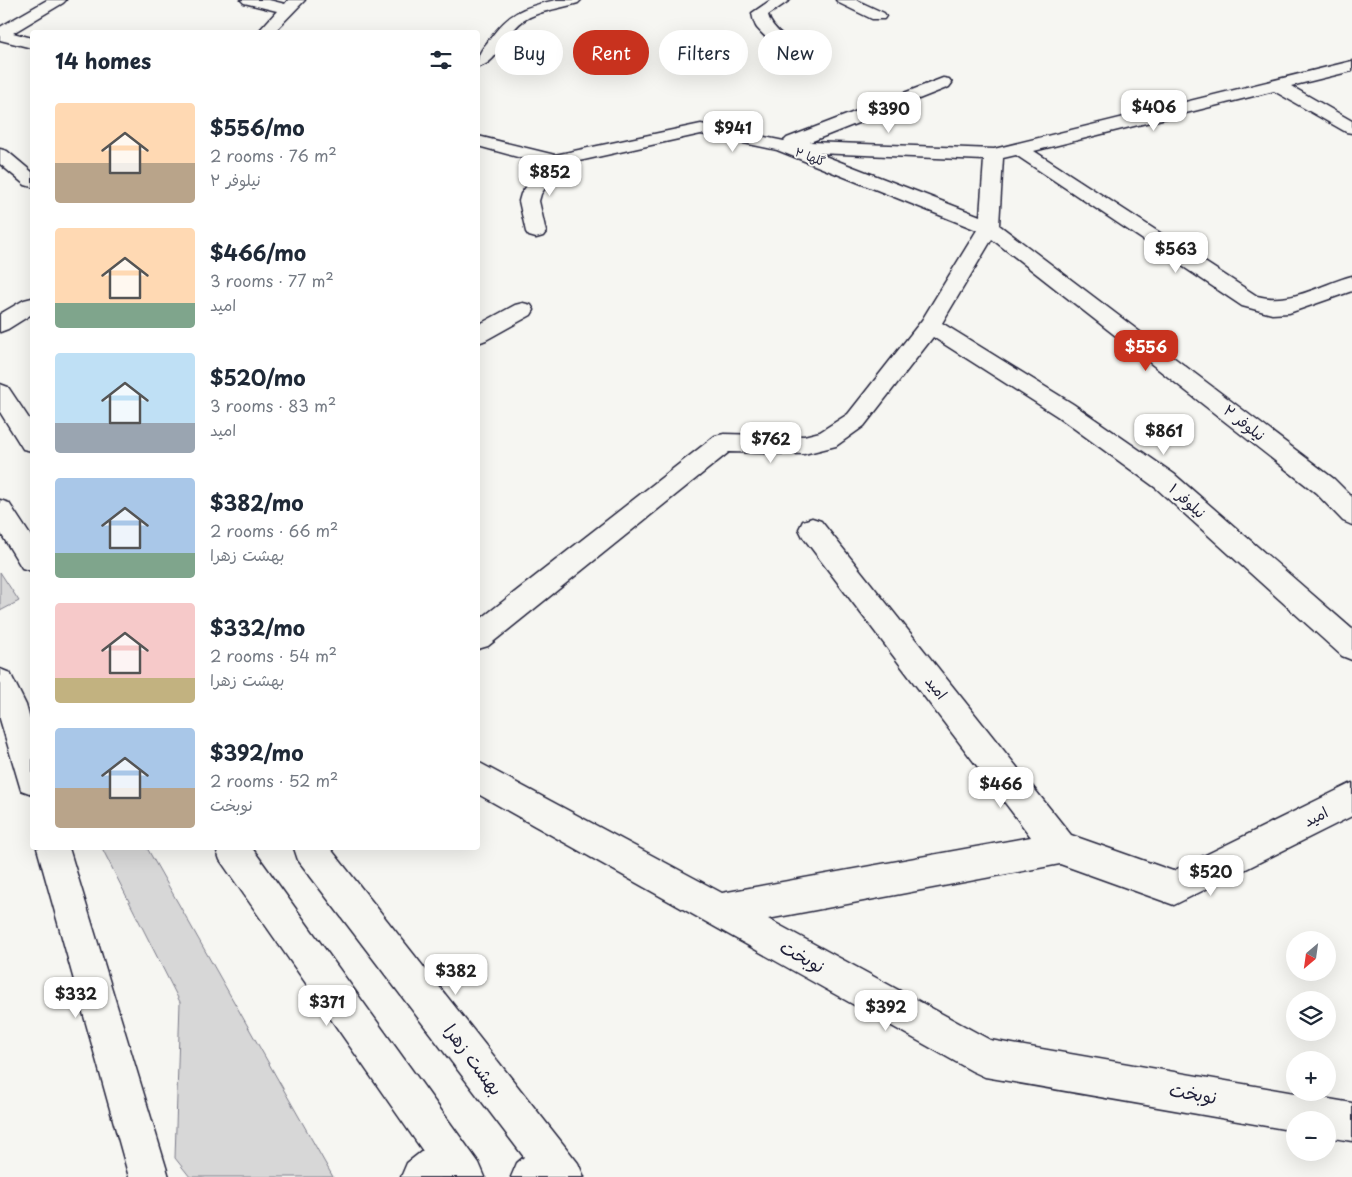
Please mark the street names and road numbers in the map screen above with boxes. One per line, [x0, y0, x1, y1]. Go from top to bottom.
street label: گلها ۲ [793, 142, 828, 170]
street label: نیلوفر ۲ [1219, 398, 1271, 446]
street label: نیلوفر ۱ [1164, 477, 1212, 523]
street label: امید [921, 670, 954, 704]
street label: امید [1299, 800, 1331, 831]
street label: نوبخت [775, 932, 830, 979]
street label: بهشت زهرا [438, 1018, 510, 1101]
street label: نوبخت [1167, 1075, 1219, 1110]

